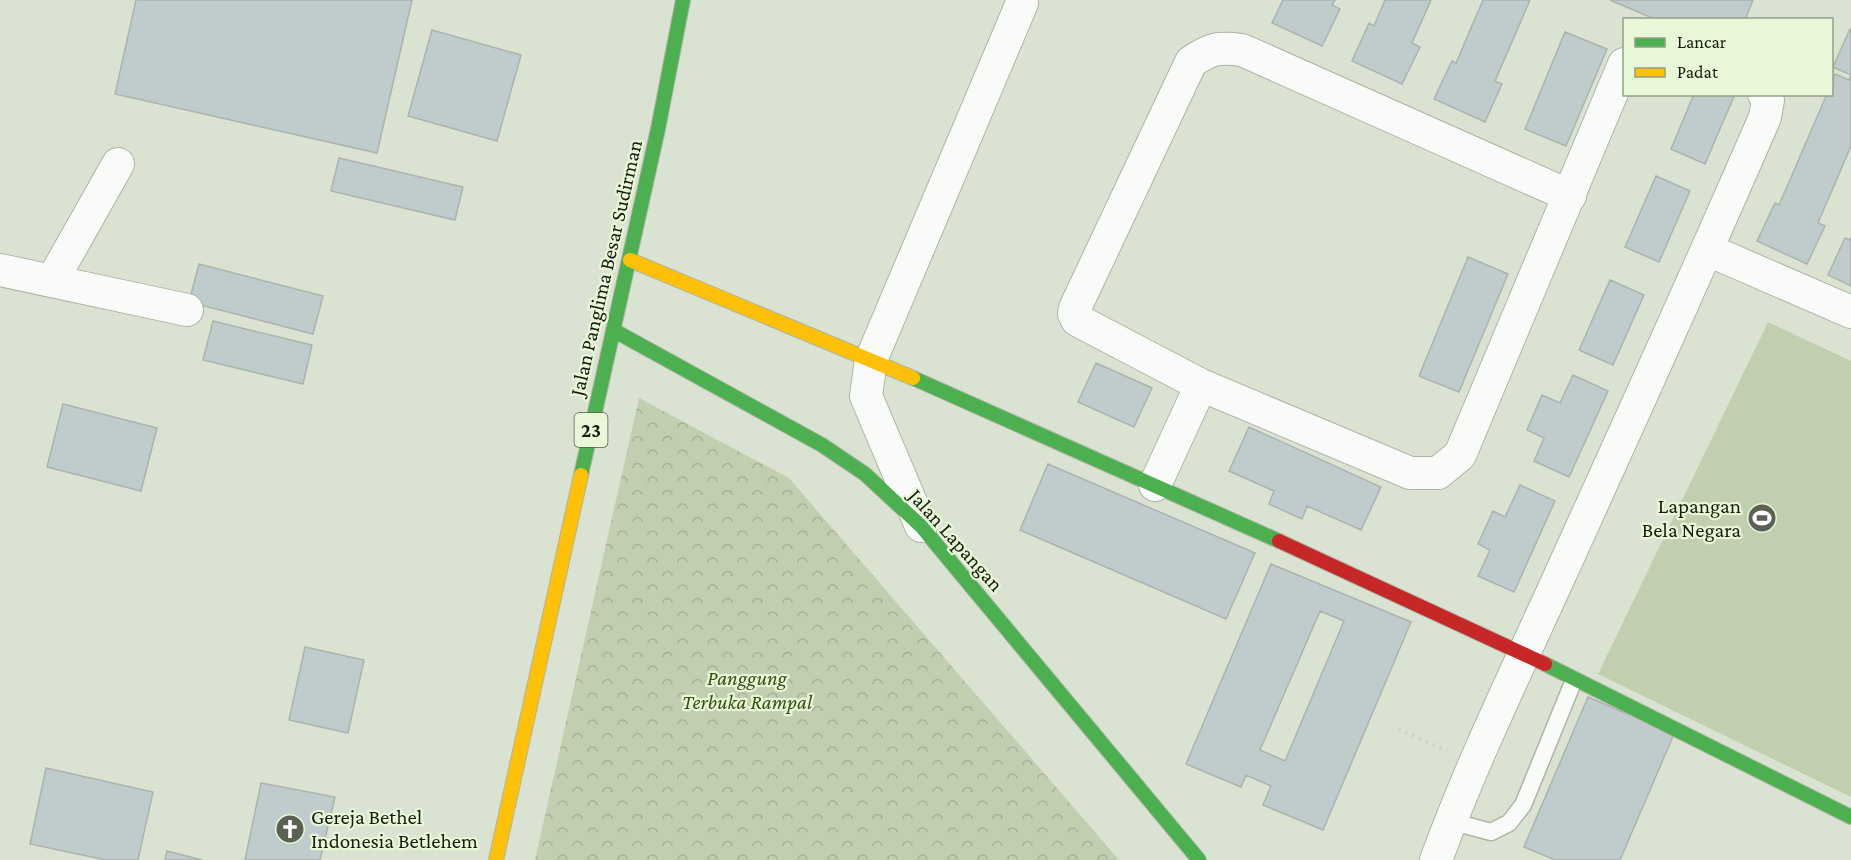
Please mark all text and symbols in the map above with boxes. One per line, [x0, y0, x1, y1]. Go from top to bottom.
legend [1623, 18, 1833, 96]
text: Lancar [1677, 32, 1727, 52]
text: Padat [1677, 62, 1719, 82]
street label: Jalan Panglima Besar Sudirman [564, 138, 647, 400]
road number: 23 [574, 413, 608, 447]
street label: Jalan Lapangan [902, 482, 1008, 596]
place label: Lapangan Bela Negara [1642, 494, 1741, 542]
sports icon: Lapangan Bela Negara [1746, 502, 1778, 534]
park label: Panggung Terbuka Rampal [682, 666, 813, 714]
place label: Gereja Bethel Indonesia Betlehem [311, 805, 478, 853]
church icon: Gereja Bethel Indonesia Betlehem [274, 813, 306, 845]

